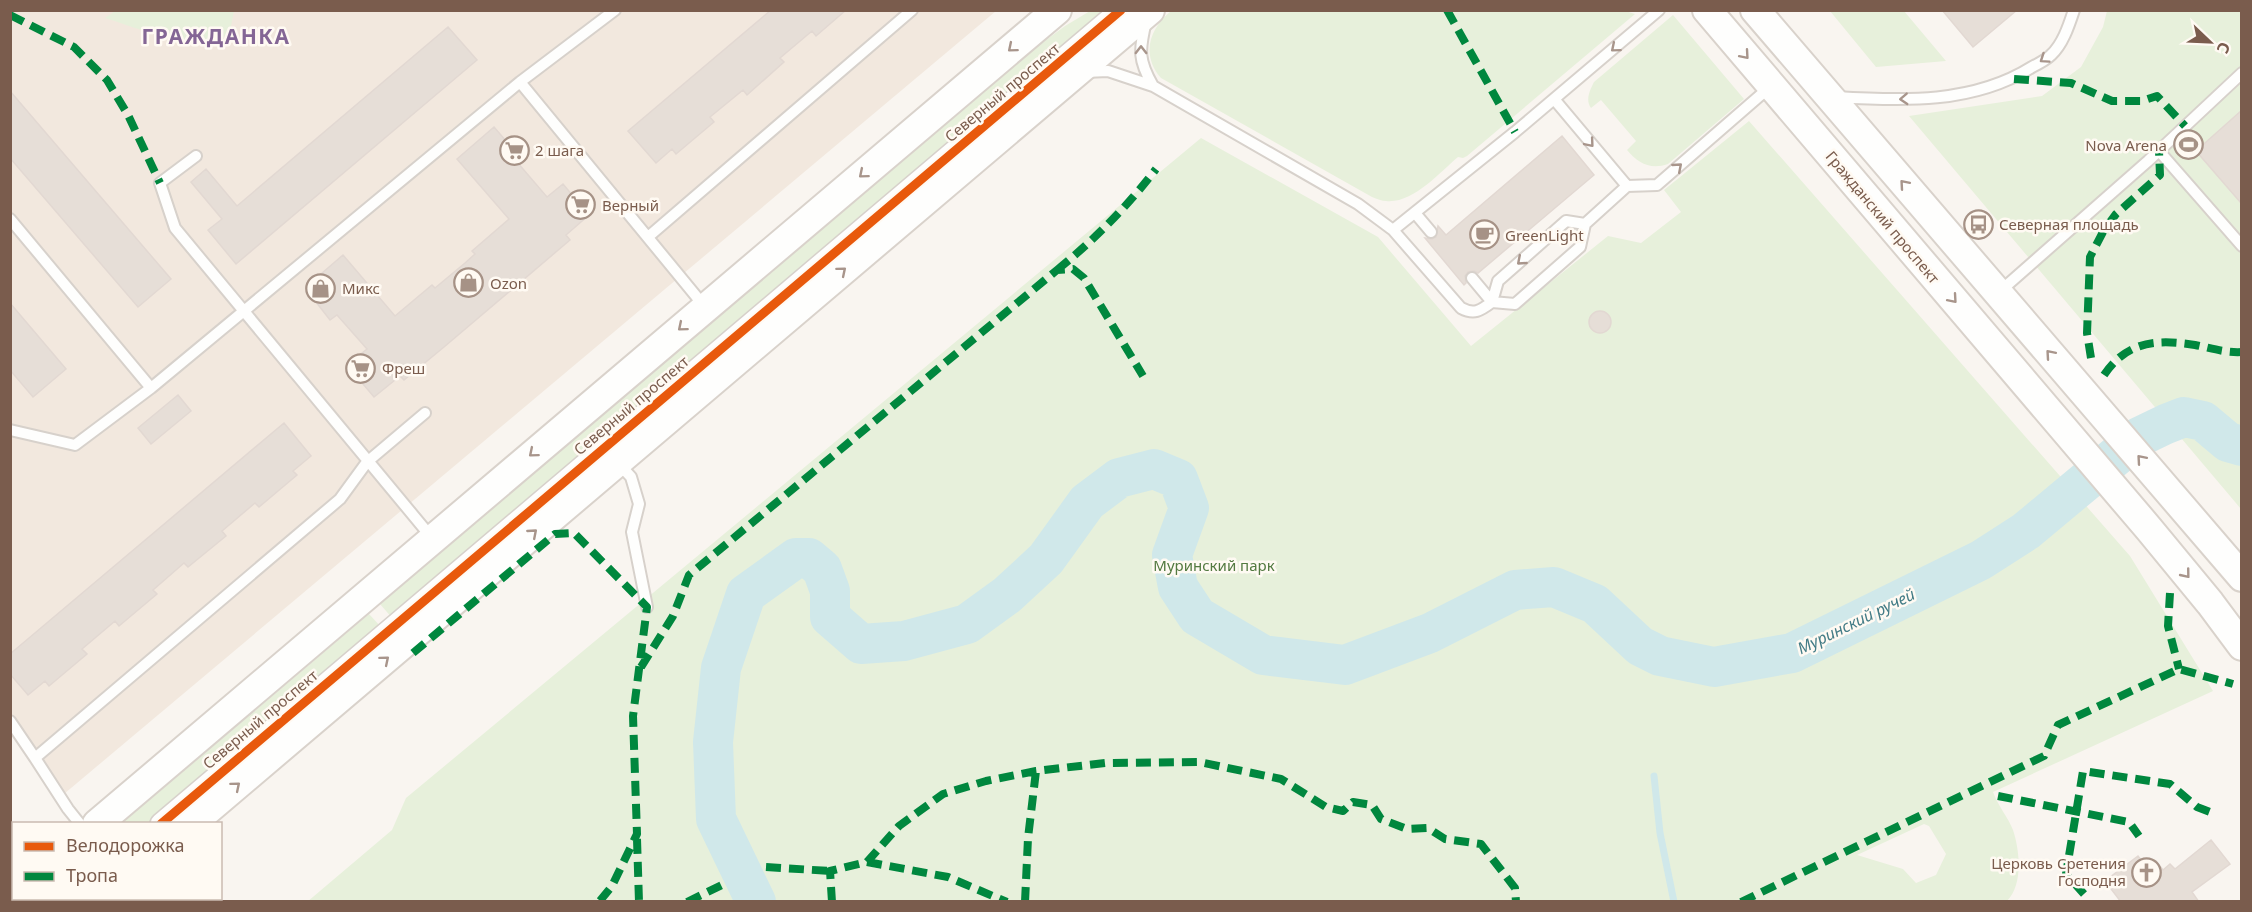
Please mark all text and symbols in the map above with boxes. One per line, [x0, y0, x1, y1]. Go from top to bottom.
north arrow [2180, 12, 2240, 72]
district label: ГРАЖДАНКА [142, 22, 290, 50]
street label: Северный проспект [940, 38, 1064, 146]
text: С [2212, 39, 2236, 57]
one-way arrow [1008, 41, 1019, 52]
one-way arrow [1611, 41, 1622, 52]
one-way arrow [1135, 45, 1148, 54]
one-way arrow [1738, 48, 1749, 59]
one-way arrow [2040, 52, 2051, 63]
one-way arrow [1899, 92, 1908, 105]
sports icon: Nova Arena [2172, 129, 2204, 161]
supermarket icon: 2 шага [498, 134, 530, 166]
place label: Nova Arena [2085, 135, 2167, 155]
one-way arrow [1583, 136, 1594, 147]
place label: 2 шага [535, 140, 584, 160]
street label: Гражданский проспект [1822, 147, 1944, 287]
one-way arrow [1672, 163, 1682, 174]
one-way arrow [859, 167, 870, 178]
one-way arrow [1900, 180, 1911, 191]
supermarket icon: Верный [565, 189, 597, 221]
place label: Верный [602, 195, 659, 215]
bus stop icon: Северная площадь [1962, 208, 1994, 240]
place label: Северная площадь [1999, 214, 2139, 234]
cafe icon: GreenLight [1468, 219, 1500, 251]
place label: GreenLight [1505, 225, 1584, 245]
one-way arrow [1517, 254, 1528, 265]
shop icon: Ozon [453, 267, 485, 299]
one-way arrow [835, 268, 846, 279]
shop icon: Микс [305, 272, 337, 304]
place label: Ozon [490, 273, 527, 293]
place label: Микс [342, 278, 380, 298]
one-way arrow [1946, 292, 1957, 303]
one-way arrow [678, 320, 689, 331]
one-way arrow [2046, 350, 2057, 361]
street label: Северный проспект [569, 351, 693, 459]
supermarket icon: Фреш [345, 352, 377, 384]
place label: Фреш [382, 358, 425, 378]
one-way arrow [529, 446, 540, 457]
one-way arrow [2137, 455, 2148, 466]
one-way arrow [526, 529, 537, 540]
park label: Муринский парк [1153, 555, 1275, 575]
one-way arrow [2179, 567, 2190, 578]
water label: Муринский ручей [1794, 583, 1918, 659]
one-way arrow [378, 656, 389, 667]
street label: Северный проспект [198, 665, 322, 773]
one-way arrow [229, 782, 240, 793]
legend [12, 822, 222, 900]
text: Велодорожка [66, 833, 184, 857]
place label: Церковь Сретения Господня [1991, 853, 2126, 890]
church icon: Церковь Сретения Господня [2131, 856, 2163, 888]
text: Тропа [66, 863, 118, 887]

